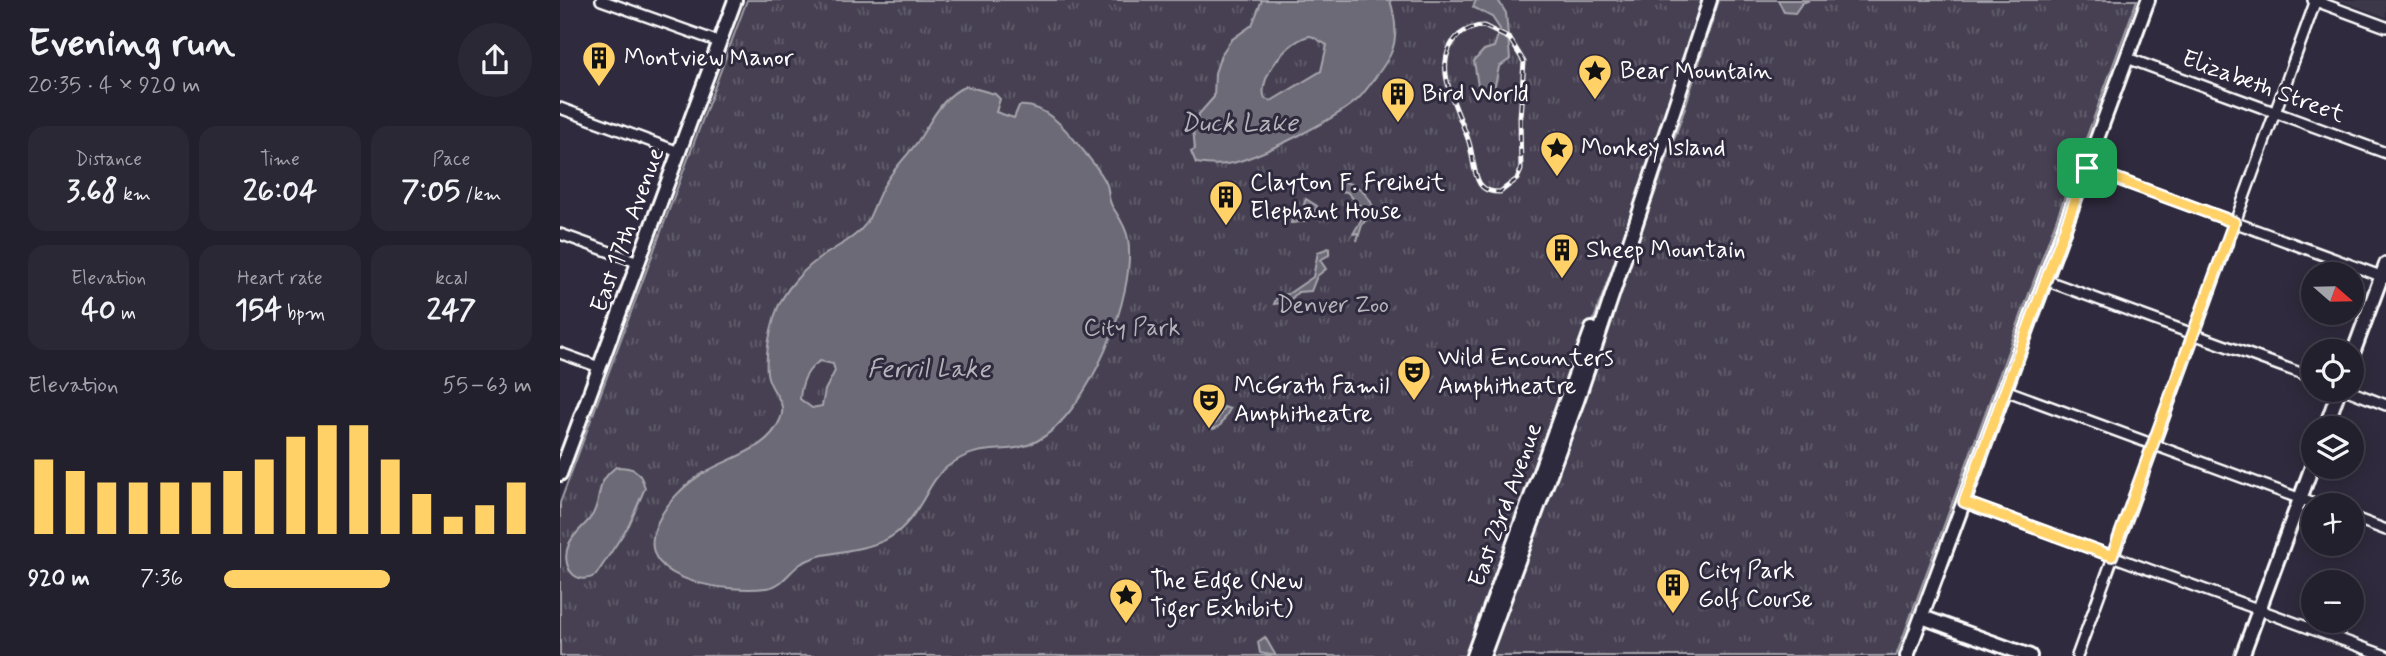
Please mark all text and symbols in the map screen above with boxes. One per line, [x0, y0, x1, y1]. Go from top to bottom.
text: Evening run [28, 20, 235, 69]
button: share [458, 23, 532, 97]
building icon: Montview Manor [580, 39, 618, 88]
place label: Montview Manor [624, 43, 794, 74]
street label: Elizabeth Street [2177, 43, 2349, 131]
place icon: Bear Mountain [1576, 52, 1614, 101]
place label: Bear Mountain [1620, 56, 1772, 87]
text: 20:35 · 4 × 920 m [28, 71, 201, 101]
building icon: Bird World [1379, 75, 1417, 124]
place label: Bird World [1422, 79, 1529, 110]
water label: Duck Lake [1180, 107, 1299, 141]
place icon: Monkey Island [1538, 129, 1576, 178]
place label: Monkey Island [1581, 133, 1726, 164]
pin [2057, 138, 2117, 198]
street label: East 17th Avenue [584, 143, 672, 317]
text: Distance [75, 147, 142, 172]
text: Time [260, 147, 300, 172]
text: Pace [432, 147, 470, 172]
icon: arrive [2068, 149, 2106, 187]
place label: Clayton F. Freiheit Elephant House [1250, 168, 1445, 227]
text: 3.68 [66, 172, 118, 211]
text: 26:04 [243, 172, 317, 211]
text: 7:05 [401, 172, 460, 211]
building icon: Clayton F. Freiheit Elephant House [1207, 178, 1245, 227]
text: km [118, 182, 151, 207]
text: /km [460, 182, 501, 207]
building icon: Sheep Mountain [1543, 231, 1581, 280]
place label: Sheep Mountain [1586, 235, 1746, 266]
north arrow [2301, 262, 2364, 326]
map controls [2301, 262, 2364, 633]
text: Elevation [71, 266, 146, 291]
text: Heart rate [237, 266, 323, 291]
text: kcal [435, 266, 467, 291]
park label: Denver Zoo [1277, 290, 1389, 321]
text: 40 [81, 291, 116, 330]
text: 154 [235, 291, 282, 330]
text: 247 [426, 291, 476, 330]
text: m [116, 301, 136, 326]
text: bpm [282, 301, 325, 326]
park label: City Park [1084, 313, 1180, 344]
button: locate [2301, 339, 2364, 402]
place label: Wild Encounters Amphitheatre [1438, 343, 1614, 402]
water label: Ferril Lake [867, 353, 992, 387]
theatre icon: Wild Encounters Amphitheatre [1395, 353, 1433, 402]
text: Elevation [28, 371, 119, 401]
text: 55–63 m [442, 371, 532, 401]
place label: McGrath Famil Amphitheatre [1234, 371, 1389, 430]
theatre icon: McGrath Famil Amphitheatre [1190, 381, 1228, 430]
button: layers [2301, 416, 2364, 479]
street label: East 23rd Avenue [1462, 418, 1550, 591]
button: + [2301, 493, 2364, 556]
place label: City Park Golf Course [1698, 556, 1813, 615]
text: 920 m [28, 564, 90, 594]
text: 7:36 [140, 564, 183, 594]
place label: The Edge (New Tiger Exhibit) [1150, 566, 1303, 628]
building icon: City Park Golf Course [1654, 566, 1692, 615]
button: − [2301, 570, 2364, 633]
place icon: The Edge (New Tiger Exhibit) [1107, 576, 1145, 625]

